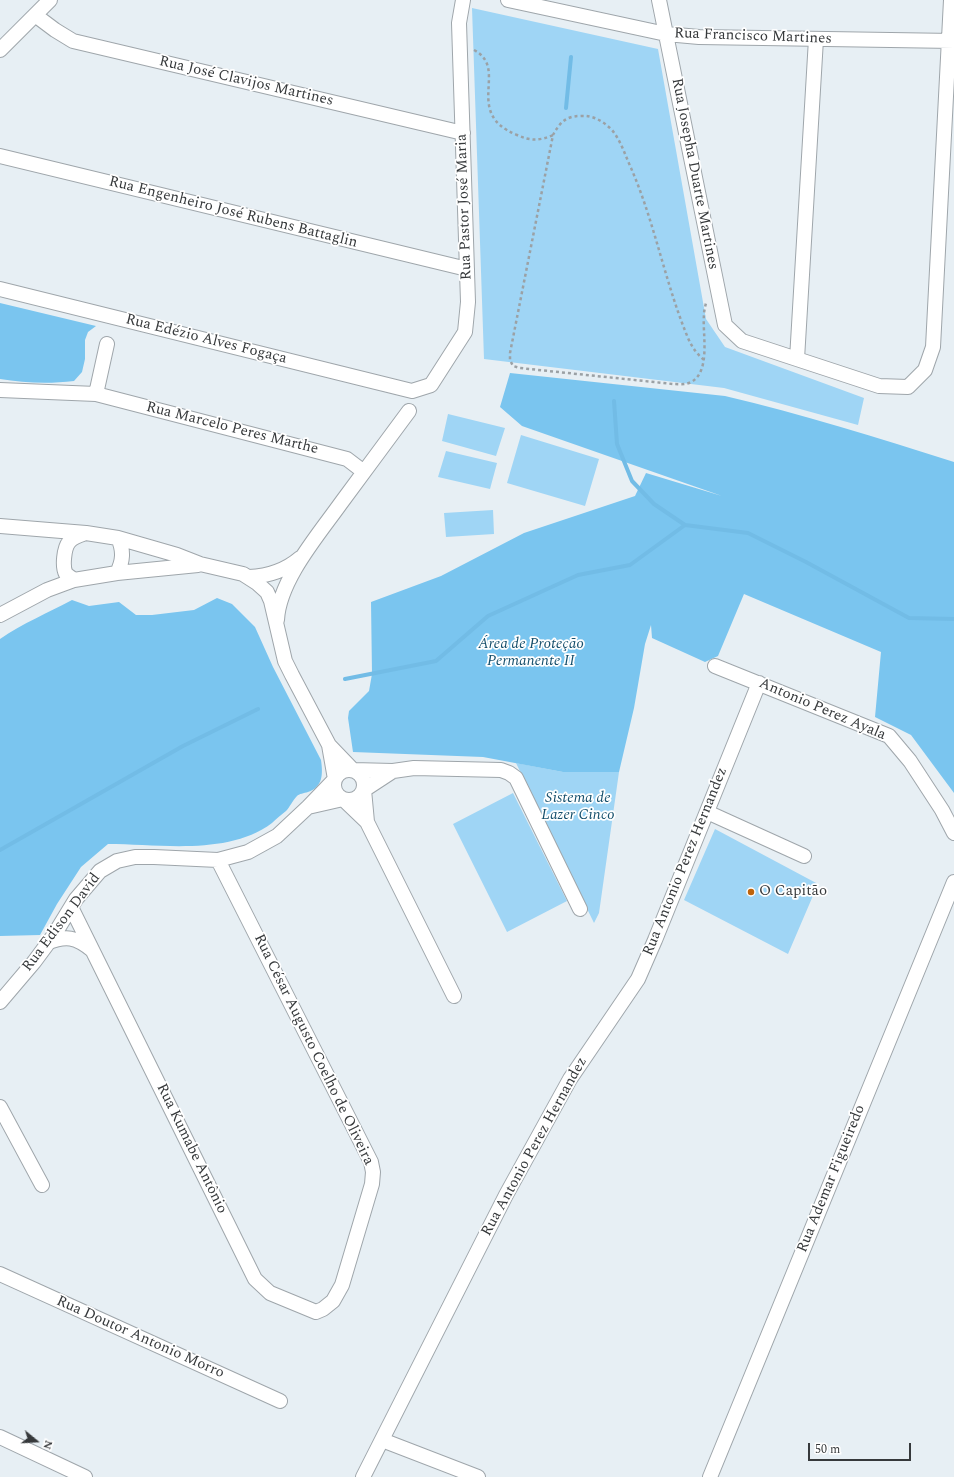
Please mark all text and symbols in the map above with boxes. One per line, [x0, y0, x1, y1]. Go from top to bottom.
street label: Rua Francisco Martines [674, 25, 832, 49]
street label: Rua José Clavijos Martines [157, 53, 335, 111]
street label: Rua Josepha Duarte Martines [667, 77, 721, 271]
street label: Rua Pastor José Maria [453, 134, 477, 280]
street label: Rua Engenheiro José Rubens Battaglin [107, 173, 359, 253]
street label: Rua Edézio Alves Fogaça [123, 311, 289, 369]
street label: Rua Marcelo Peres Marthe [144, 399, 320, 459]
park label: Área de Proteção Permanente II [478, 636, 584, 671]
street label: Antonio Perez Ayala [756, 675, 888, 745]
street label: Rua Antonio Perez Hernandez [640, 765, 732, 959]
park label: Sistema de Lazer Cinco [541, 790, 615, 825]
street label: Rua Edison David [19, 870, 105, 976]
place label: O Capitão [759, 883, 827, 901]
marker: O Capitão [746, 887, 756, 897]
street label: Rua César Augusto Coelho de Oliveira [249, 931, 377, 1169]
street label: Rua Antonio Perez Hernandez [478, 1054, 592, 1240]
street label: Rua Kumabe Antônio [152, 1081, 230, 1217]
street label: Rua Ademar Figueiredo [794, 1102, 870, 1256]
street label: Rua Doutor Antonio Morro [53, 1293, 227, 1383]
north arrow [16, 1421, 56, 1461]
scale bar [810, 1435, 913, 1461]
text: N [38, 1438, 57, 1452]
text: 50 m [815, 1440, 840, 1459]

